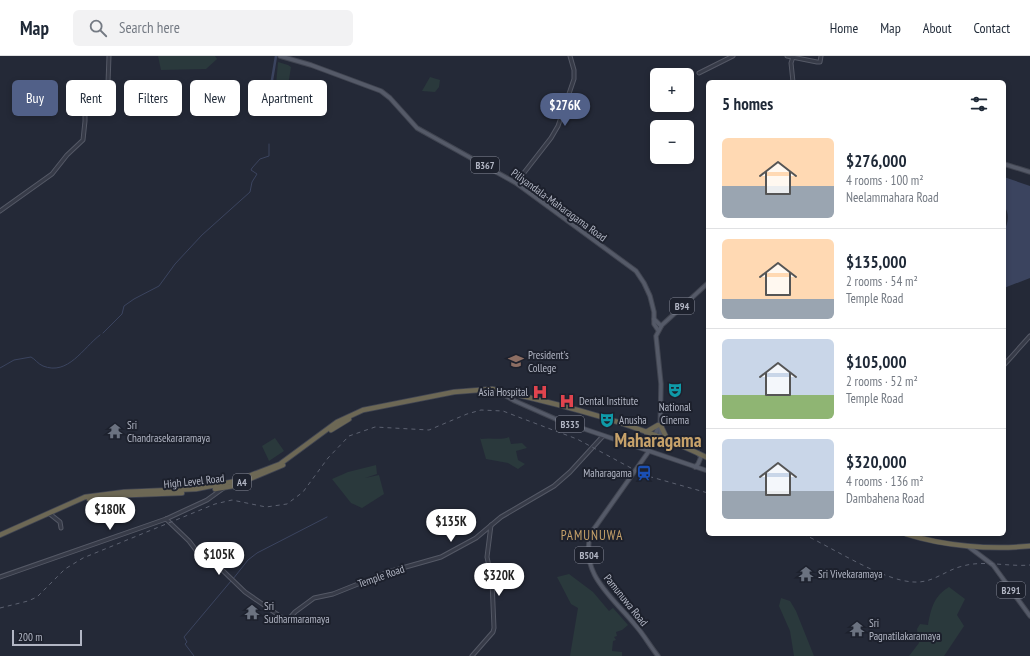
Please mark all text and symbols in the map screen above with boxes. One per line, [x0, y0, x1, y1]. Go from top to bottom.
search box [73, 10, 353, 46]
text: Map [20, 16, 49, 40]
icon: search [87, 17, 109, 39]
text: Search here [119, 18, 180, 37]
text: Home [830, 19, 858, 37]
text: Map [880, 19, 901, 37]
text: About [923, 19, 952, 37]
text: Contact [974, 19, 1010, 37]
map controls [650, 68, 694, 164]
button: + [650, 68, 694, 112]
chip: Buy [12, 80, 58, 116]
chip: Rent [66, 80, 116, 116]
chip: Filters [124, 80, 182, 116]
chip: New [190, 80, 240, 116]
chip: Apartment [248, 80, 327, 116]
pin: $276K [537, 93, 593, 127]
text: 5 homes [722, 93, 773, 115]
icon: filters [968, 93, 990, 115]
text: $276K [549, 97, 581, 114]
button: − [650, 120, 694, 164]
text: $276,000 [846, 150, 907, 172]
icon: home [754, 154, 802, 202]
road number: B367 [471, 157, 499, 173]
street label: Piliyandala-Maharagama Road [508, 166, 610, 245]
text: 4 rooms · 100 m² [846, 172, 924, 189]
text: Neelammahara Road [846, 189, 939, 206]
text: $135,000 [846, 251, 907, 273]
icon: home [754, 255, 802, 303]
text: 2 rooms · 54 m² [846, 273, 918, 290]
text: Temple Road [846, 290, 903, 307]
road number: B94 [670, 298, 694, 314]
place label: President's College [528, 348, 569, 375]
text: $105,000 [846, 351, 907, 373]
school or university icon: President's College [507, 352, 525, 370]
icon: home [754, 355, 802, 403]
text: 2 rooms · 52 m² [846, 373, 918, 390]
theatre icon: National Cinema [666, 381, 684, 399]
hospital icon: Asia Hospital [531, 383, 549, 401]
place label: Asia Hospital [478, 385, 528, 399]
text: Temple Road [846, 390, 903, 407]
hospital icon: Dental Institute [558, 392, 576, 410]
place label: Dental Institute [579, 394, 639, 408]
place label: National Cinema [659, 400, 692, 427]
theatre icon: Anusha [598, 411, 616, 429]
place label: Anusha [619, 413, 647, 427]
road number: B335 [556, 416, 584, 432]
place label: Sri Chandrasekararamaya [127, 418, 210, 445]
temple icon: Sri Chandrasekararamaya [106, 422, 124, 440]
district label: Maharagama [615, 428, 702, 452]
text: $320,000 [846, 451, 907, 473]
icon: home [754, 455, 802, 503]
station icon: Maharagama [635, 464, 653, 482]
place label: Maharagama [583, 466, 632, 480]
street label: High Level Road [163, 471, 225, 491]
text: 4 rooms · 136 m² [846, 473, 924, 490]
road number: A4 [233, 474, 251, 490]
text: Dambahena Road [846, 490, 924, 507]
pin: $180K [82, 497, 138, 531]
text: $180K [94, 501, 126, 518]
pin: $135K [423, 509, 479, 543]
text: $135K [435, 513, 467, 530]
district label: PAMUNUWA [561, 527, 623, 544]
pin: $105K [191, 542, 247, 576]
text: $105K [203, 546, 235, 563]
road number: B504 [575, 547, 603, 563]
street label: Temple Road [356, 561, 406, 591]
pin: $320K [471, 563, 527, 597]
temple icon: Sri Vivekaramaya [797, 565, 815, 583]
text: $320K [483, 567, 515, 584]
place label: Sri Vivekaramaya [818, 567, 883, 581]
street label: Pamunuwa Road [601, 571, 651, 629]
road number: B291 [997, 582, 1025, 598]
place label: Sri Sudharmaramaya [264, 599, 330, 626]
temple icon: Sri Sudharmaramaya [243, 603, 261, 621]
place label: Sri Pagnatilakaramaya [869, 616, 941, 643]
temple icon: Sri Pagnatilakaramaya [848, 620, 866, 638]
scale bar [12, 628, 82, 647]
text: 200 m [18, 630, 42, 644]

